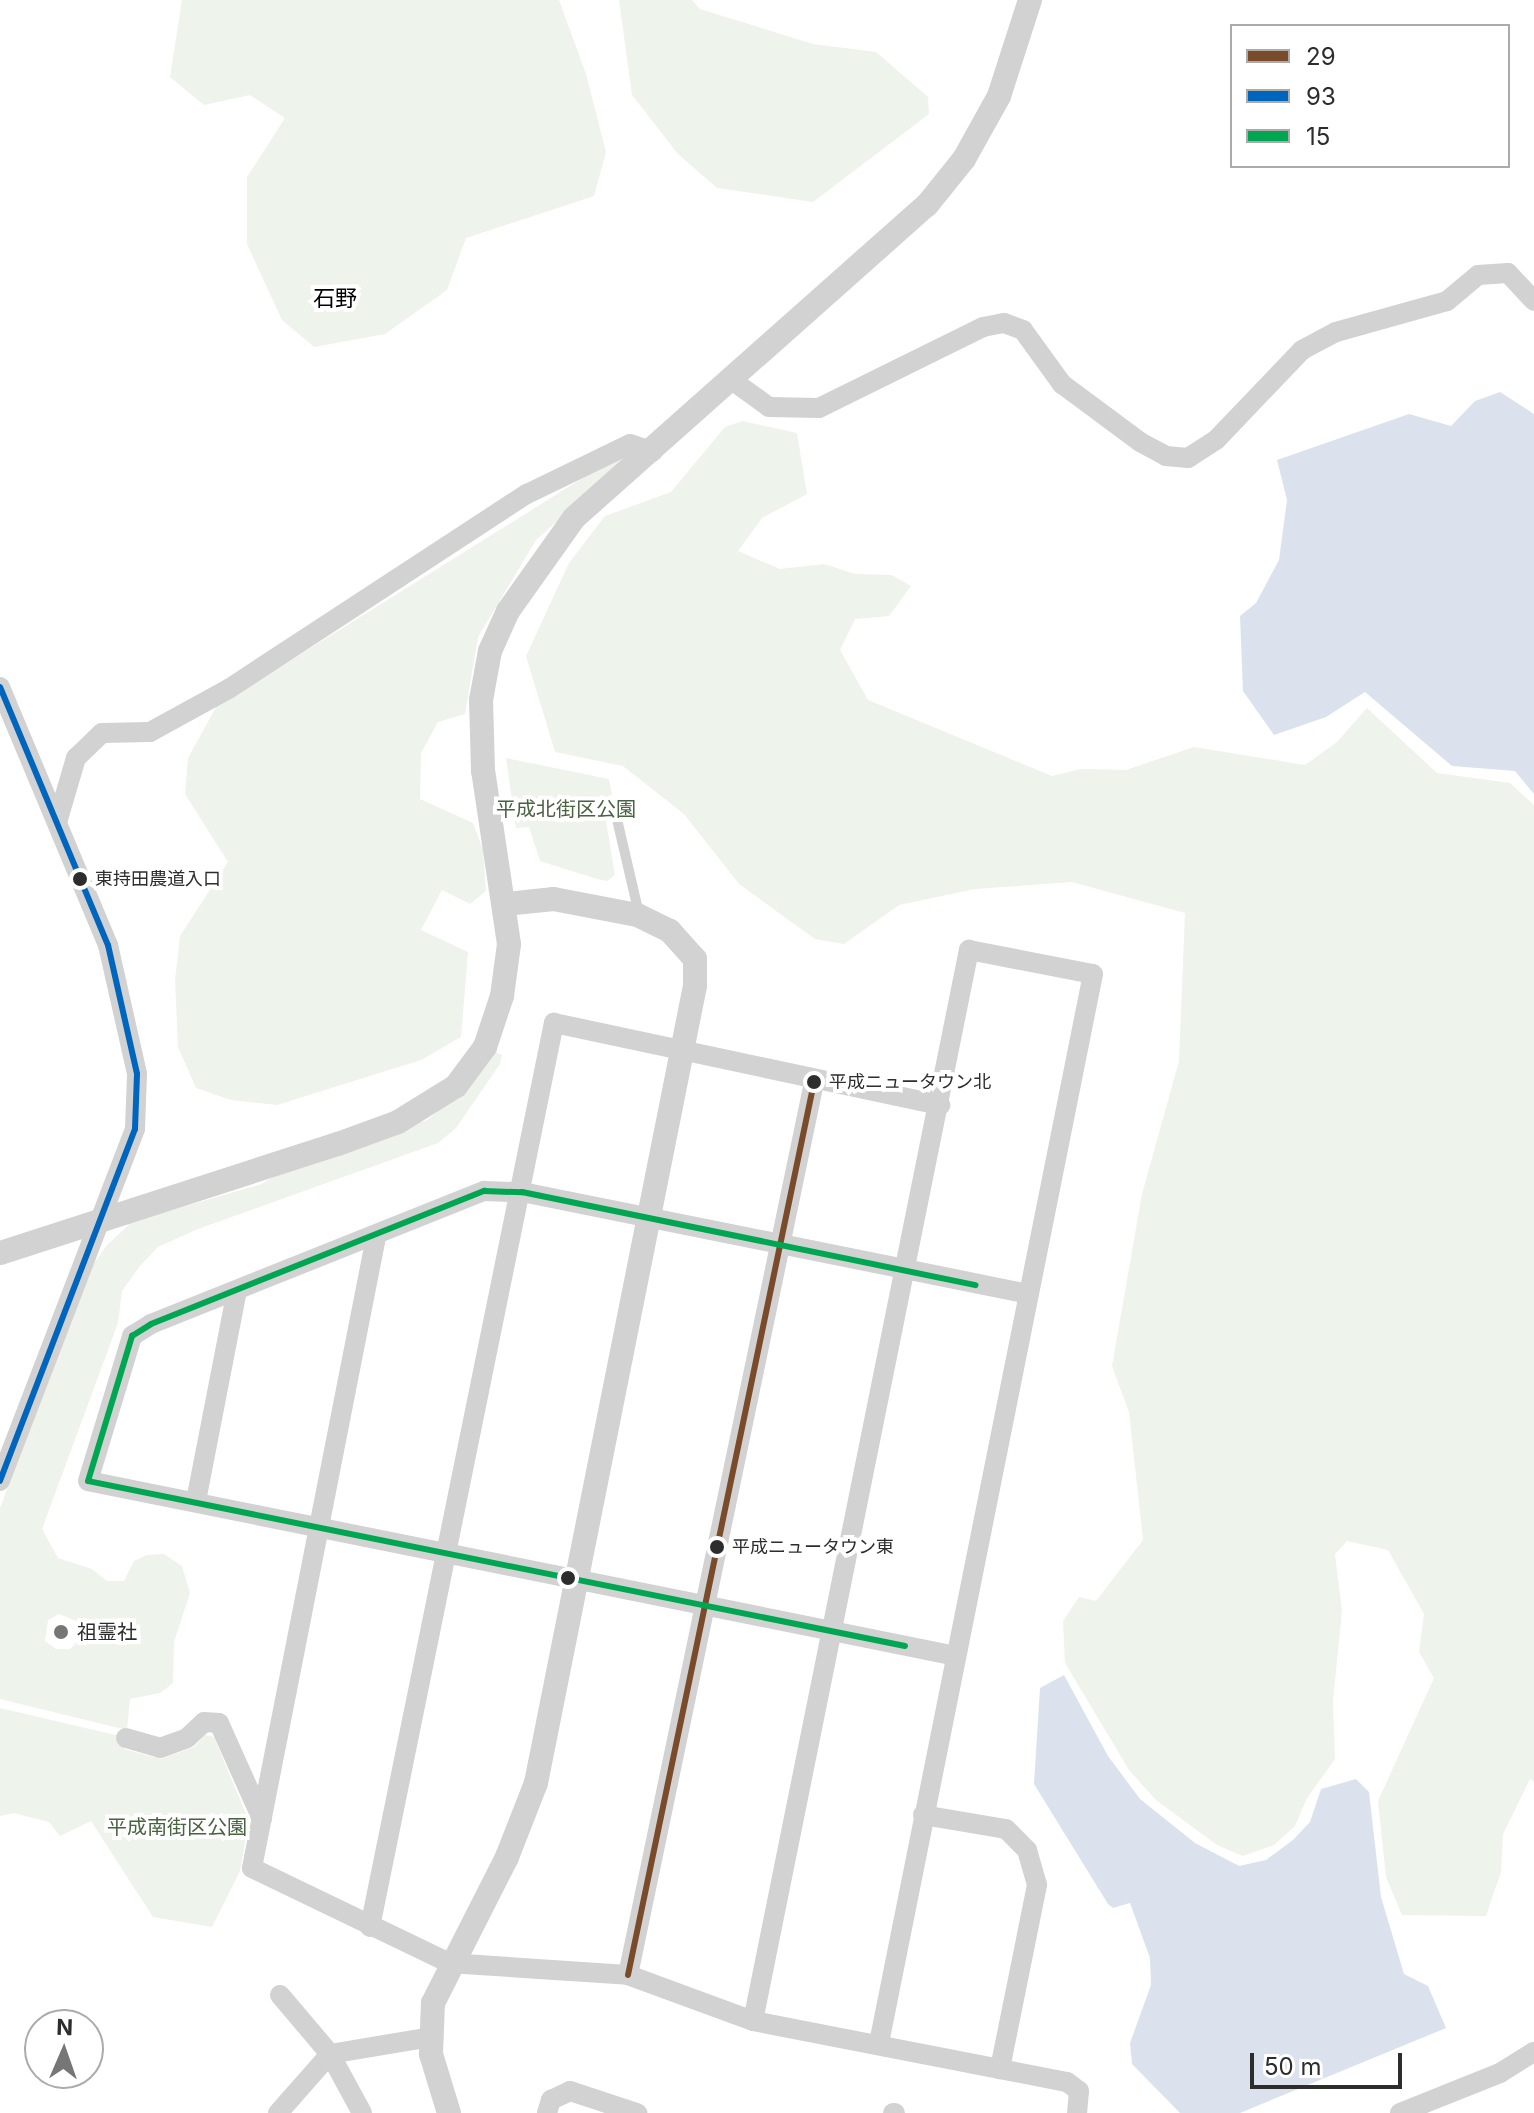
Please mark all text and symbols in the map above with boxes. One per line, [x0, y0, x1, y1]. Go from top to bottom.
legend [1230, 24, 1510, 168]
text: 29 [1306, 42, 1336, 71]
text: 93 [1306, 82, 1336, 111]
text: 15 [1306, 122, 1330, 151]
district label: 石野 [313, 286, 357, 312]
park label: 平成北街区公園 [496, 797, 636, 821]
place label: 東持田農道入口 [95, 868, 221, 890]
marker: 東持田農道入口 [72, 871, 88, 887]
place label: 平成ニュータウン北 [829, 1071, 991, 1093]
marker: 平成ニュータウン北 [806, 1074, 822, 1090]
place label: 平成ニュータウン東 [732, 1536, 894, 1558]
marker: 平成ニュータウン東 [709, 1539, 725, 1555]
unlabelled marker [560, 1570, 576, 1586]
place label: 祖霊社 [77, 1620, 137, 1644]
marker: 祖霊社 [52, 1623, 70, 1641]
park label: 平成南街区公園 [107, 1815, 247, 1839]
north arrow [24, 2009, 104, 2089]
text: N [56, 2014, 74, 2040]
scale bar [1254, 2037, 1406, 2087]
text: 50 m [1264, 2052, 1322, 2081]

